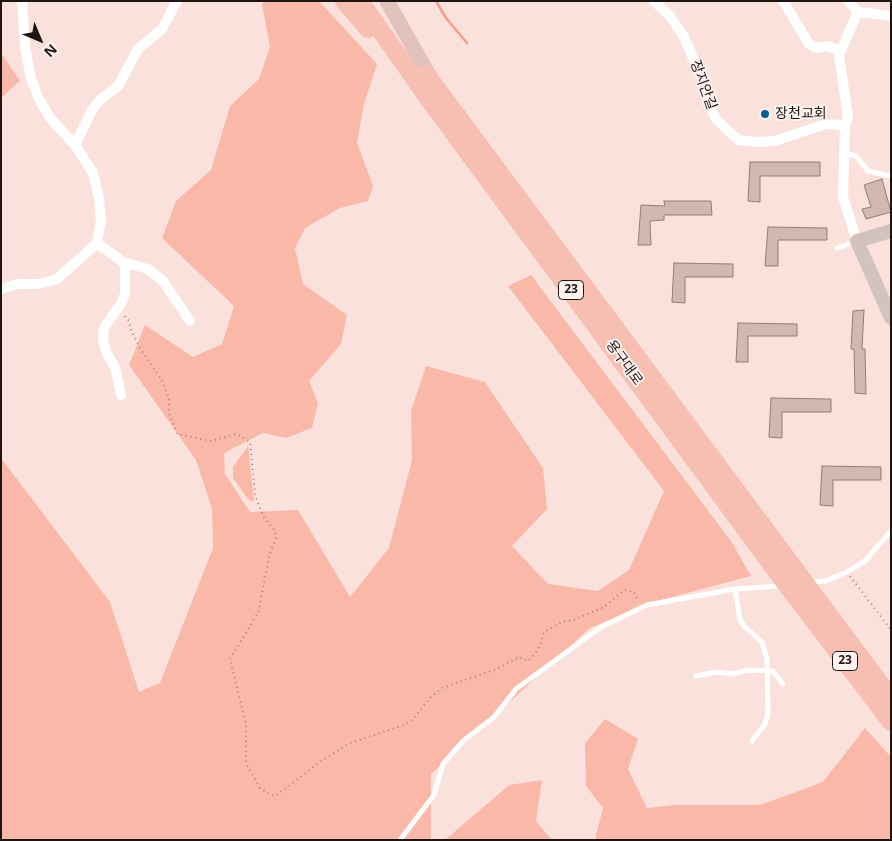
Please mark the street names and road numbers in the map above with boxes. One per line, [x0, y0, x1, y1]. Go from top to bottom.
street label: 장지안길 [686, 58, 720, 112]
road number: 23 [558, 280, 584, 300]
street label: 용구대로 [602, 337, 646, 389]
road number: 23 [832, 651, 858, 670]

